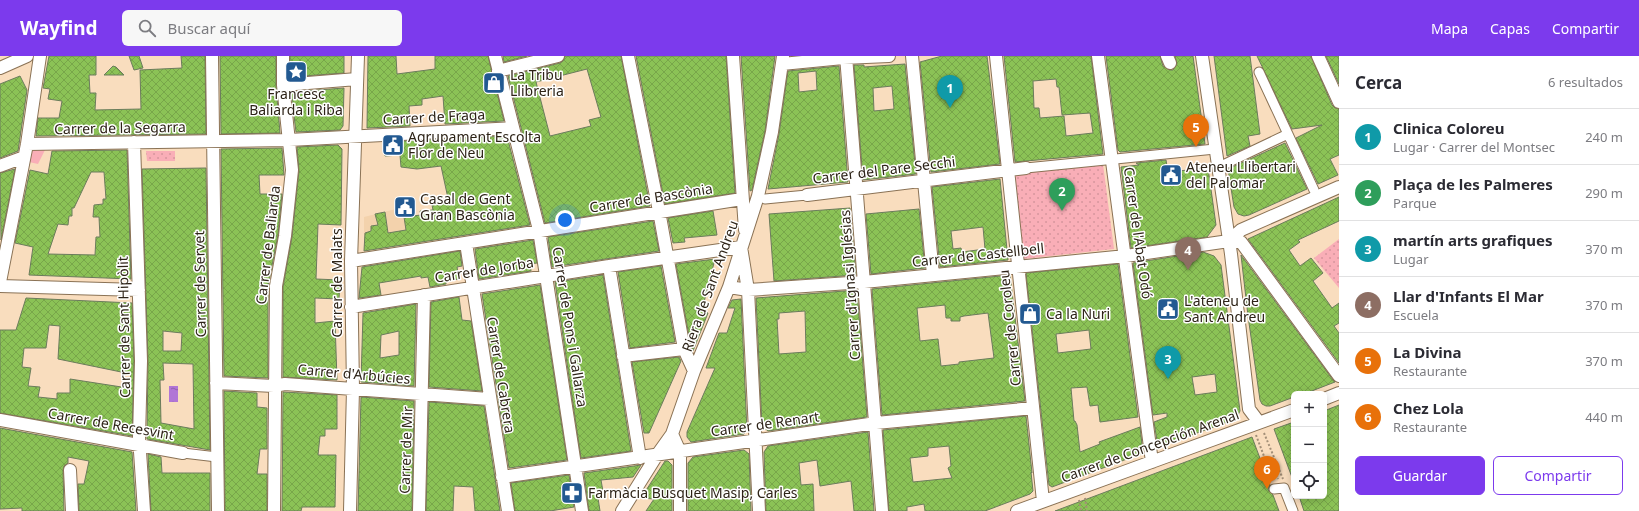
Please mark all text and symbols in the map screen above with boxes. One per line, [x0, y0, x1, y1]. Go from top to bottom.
search box [122, 10, 402, 46]
text: Wayfind [20, 15, 98, 41]
icon: search [136, 17, 158, 39]
text: Buscar aquí [168, 18, 250, 38]
text: Mapa [1431, 19, 1468, 38]
text: Capas [1490, 19, 1530, 38]
text: Compartir [1552, 19, 1619, 38]
place icon: Francesc Baliarda i Riba [283, 59, 309, 85]
place label: La Tribu Llibreria [510, 65, 564, 100]
shop icon: La Tribu Llibreria [481, 70, 507, 96]
text: Cerca [1355, 71, 1402, 94]
text: 6 resultados [1548, 73, 1623, 91]
pin: 1 [937, 75, 963, 108]
place label: Francesc Baliarda i Riba [249, 84, 343, 119]
street label: Carrer de Fraga [382, 104, 486, 129]
pin: 5 [1183, 114, 1209, 147]
street label: Carrer de la Segarra [54, 117, 186, 138]
text: Clinica Coloreu [1393, 118, 1504, 138]
place label: Agrupament Escolta Flor de Neu [408, 127, 541, 162]
text: 1 [1364, 128, 1372, 146]
text: 240 m [1585, 128, 1623, 146]
public building icon: Agrupament Escolta Flor de Neu [380, 132, 406, 158]
text: Lugar · Carrer del Montsec [1393, 138, 1555, 156]
street label: Carrer del Pare Secchi [811, 151, 956, 188]
place label: Ateneu Llibertari del Palomar [1186, 157, 1296, 192]
public building icon: Ateneu Llibertari del Palomar [1158, 162, 1184, 188]
street label: Carrer de l'Abat Odó [1120, 166, 1157, 300]
text: Plaça de les Palmeres [1393, 174, 1553, 194]
street label: Carrer de Bascònia [588, 178, 714, 217]
pin: 2 [1049, 178, 1075, 211]
street label: Carrer de Baliarda [251, 184, 284, 305]
text: 2 [1364, 184, 1372, 202]
text: 290 m [1585, 184, 1623, 202]
place label: Casal de Gent Gran Bascònia [420, 189, 515, 224]
public building icon: Casal de Gent Gran Bascònia [392, 194, 418, 220]
text: Parque [1393, 194, 1437, 212]
street label: Carrer d'Ignasi Iglésias [835, 209, 864, 361]
your location [555, 210, 575, 230]
street label: Riera de Sant Andreu [677, 217, 742, 354]
street label: Carrer de Malats [327, 228, 346, 338]
street label: Carrer de Servet [189, 230, 210, 338]
text: martín arts grafiques [1393, 230, 1552, 250]
pin: 4 [1175, 237, 1201, 270]
street label: Carrer de Castellbell [911, 238, 1045, 271]
text: 3 [1364, 240, 1372, 258]
text: 370 m [1585, 240, 1623, 258]
street label: Carrer de Pons i Gallarza [548, 245, 593, 408]
text: Lugar [1393, 250, 1429, 268]
street label: Carrer de Jorba [433, 252, 535, 287]
street label: Carrer de Sant Hipòlit [113, 256, 134, 398]
street label: Carrer de Coroleu [994, 269, 1025, 387]
text: Llar d'Infants El Mar [1393, 286, 1544, 306]
place label: L'ateneu de Sant Andreu [1184, 291, 1265, 326]
public building icon: L'ateneu de Sant Andreu [1155, 296, 1181, 322]
text: 4 [1364, 296, 1372, 314]
text: 370 m [1585, 296, 1623, 314]
shop icon: Ca la Nuri [1017, 301, 1043, 327]
place label: Ca la Nuri [1046, 304, 1110, 323]
text: Escuela [1393, 306, 1439, 324]
street label: Carrer de Cabrera [483, 315, 520, 434]
text: La Divina [1393, 342, 1462, 362]
pin: 3 [1155, 346, 1181, 379]
text: 5 [1364, 352, 1372, 370]
text: 370 m [1585, 352, 1623, 370]
street label: Carrer d'Arbúcies [297, 359, 411, 388]
text: Restaurante [1393, 362, 1467, 380]
map controls [1291, 391, 1327, 499]
button: + [1291, 391, 1327, 427]
text: Chez Lola [1393, 398, 1464, 418]
street label: Carrer de Recesvint [47, 403, 176, 444]
street label: Carrer de Concepción Arenal [1058, 404, 1242, 487]
street label: Carrer de Mir [394, 406, 417, 494]
street label: Carrer de Renart [709, 406, 820, 441]
text: 6 [1364, 408, 1372, 426]
text: 440 m [1585, 408, 1623, 426]
text: Restaurante [1393, 418, 1467, 436]
button: − [1291, 427, 1327, 463]
pin: 6 [1254, 456, 1280, 489]
button: Guardar [1355, 456, 1485, 495]
button: Compartir [1493, 456, 1623, 495]
button: locate [1291, 463, 1327, 499]
pharmacy icon: Farmàcia Busquet Masip, Carles [559, 480, 585, 506]
place label: Farmàcia Busquet Masip, Carles [588, 483, 798, 502]

